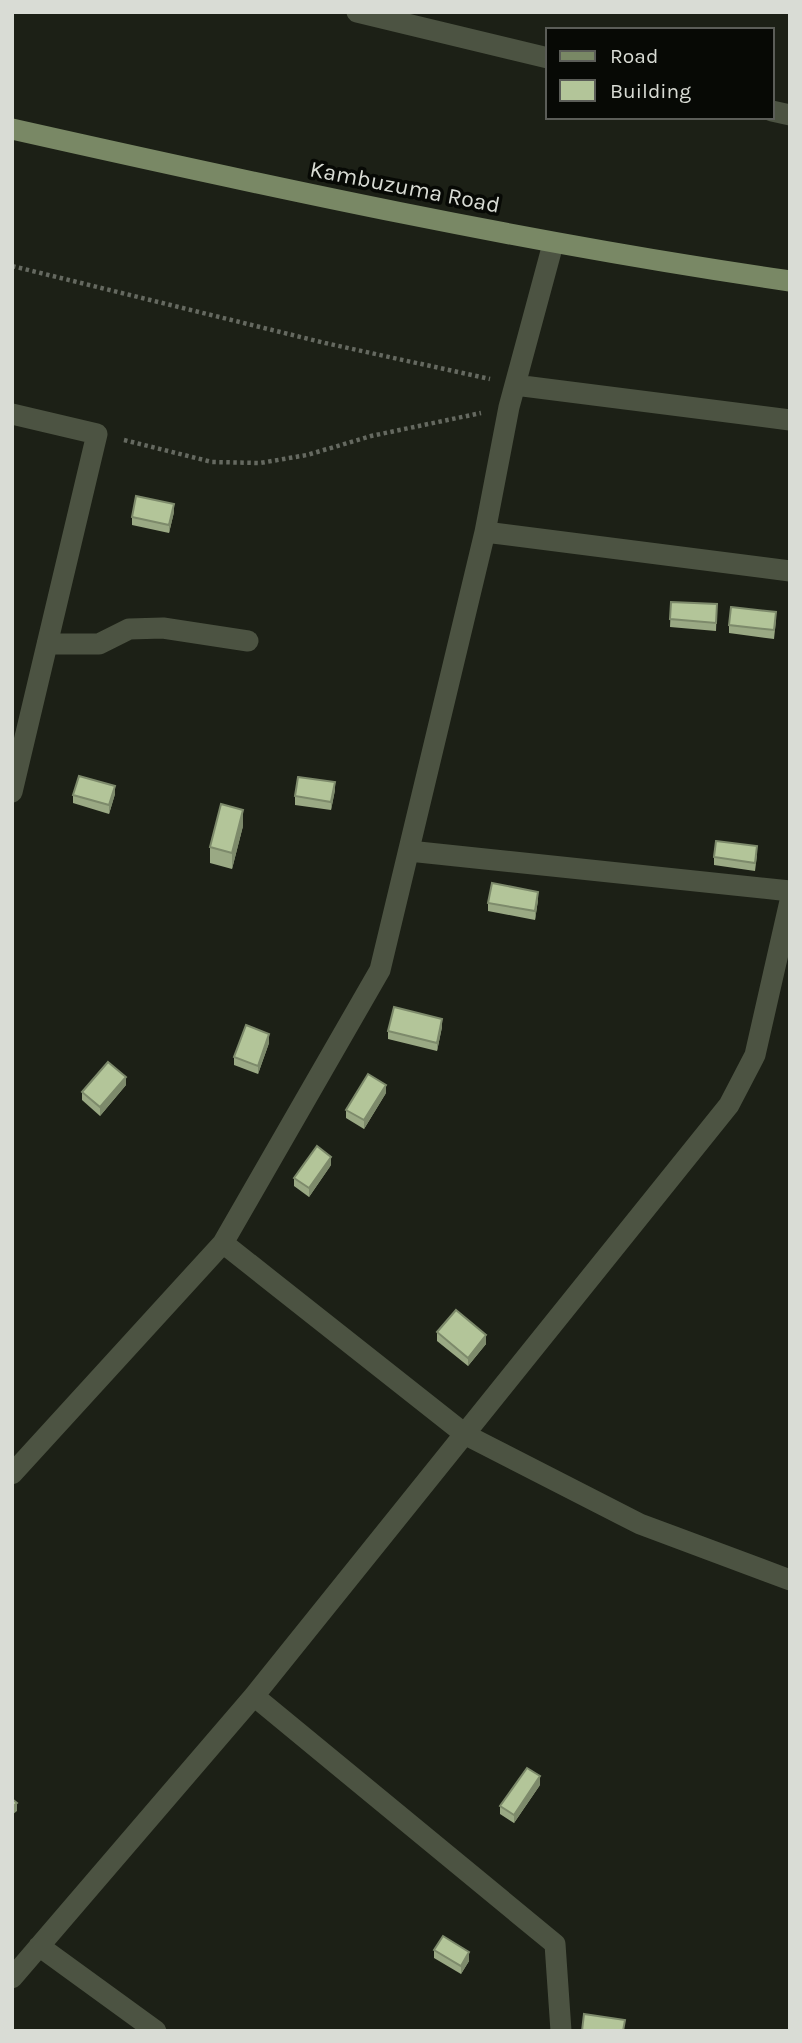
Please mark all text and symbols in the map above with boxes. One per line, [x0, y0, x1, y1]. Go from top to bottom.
legend [546, 28, 774, 119]
text: Road [610, 44, 658, 68]
text: Building [610, 79, 691, 103]
street label: Kambuzuma Road [308, 155, 502, 219]

